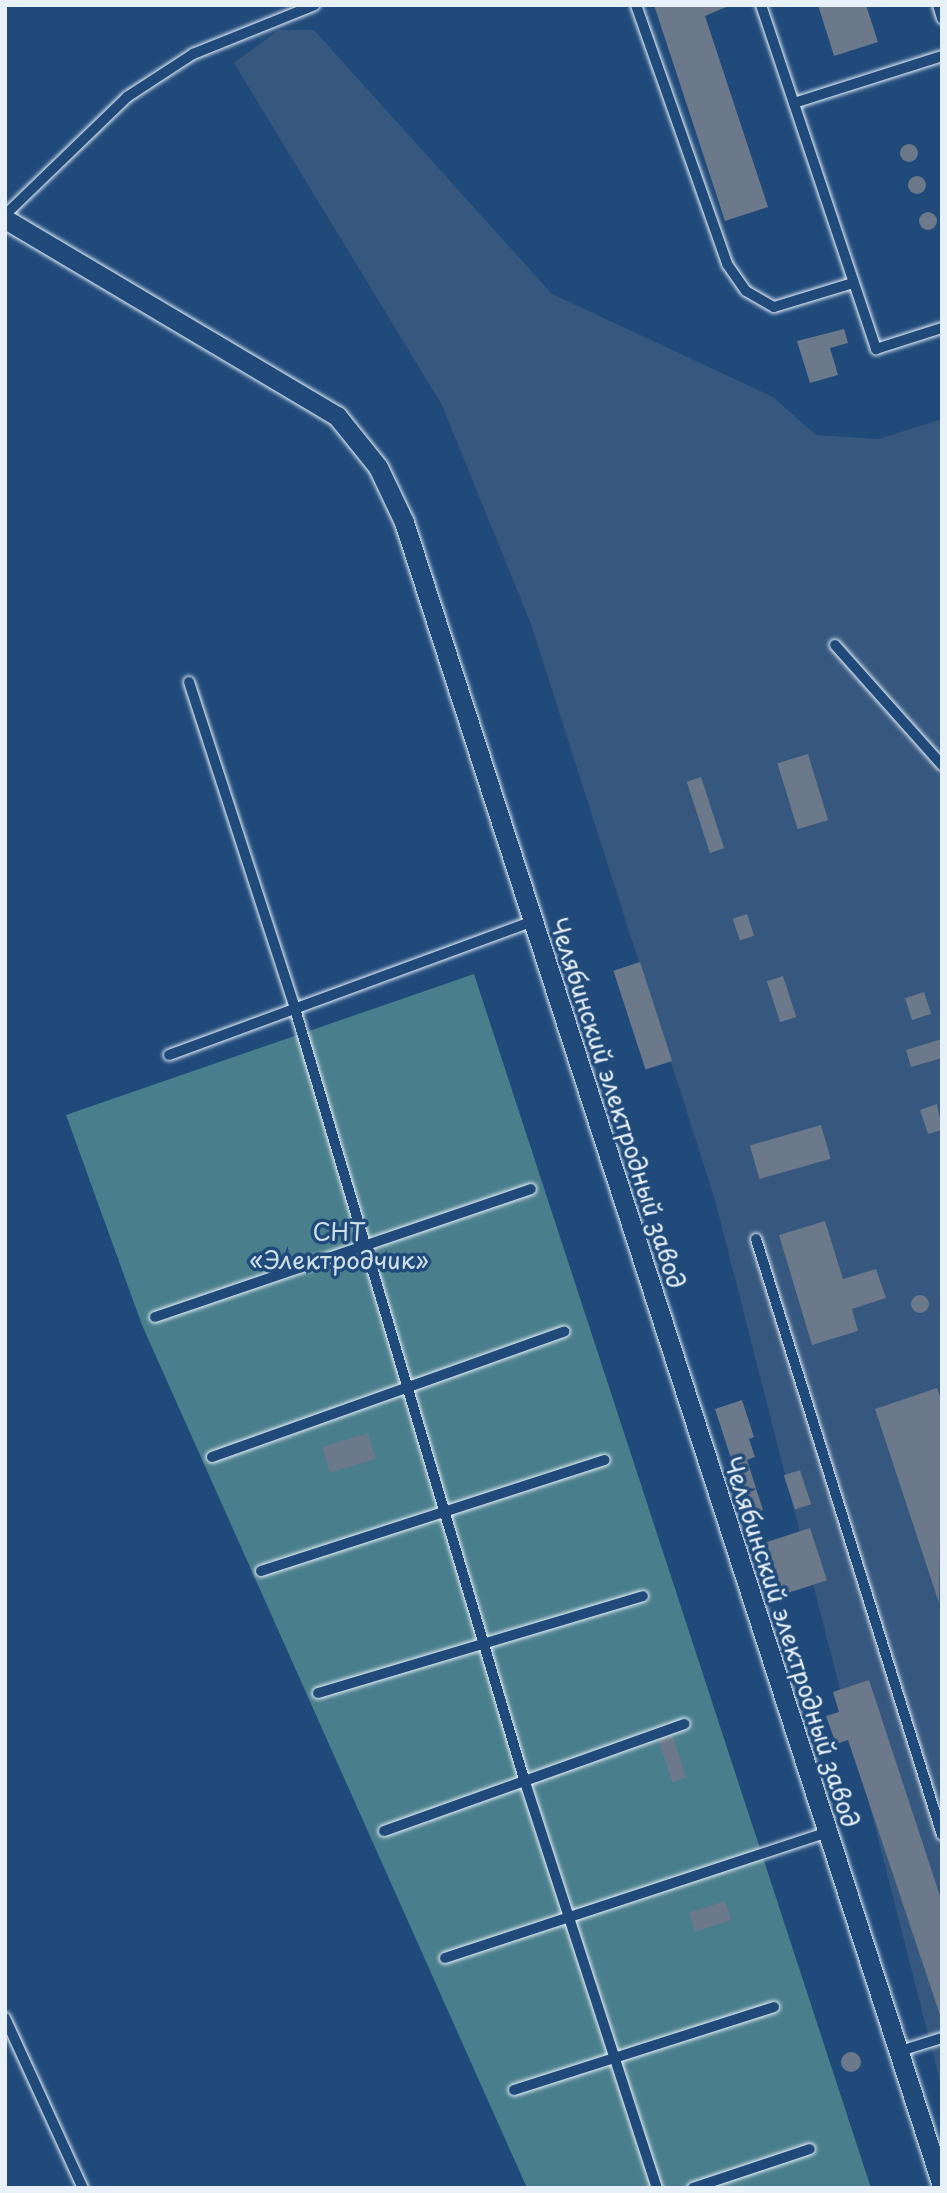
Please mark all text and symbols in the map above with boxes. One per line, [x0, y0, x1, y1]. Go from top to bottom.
street label: Челябинский электродный завод [544, 913, 692, 1293]
park label: СНТ «Электродчик» [249, 1218, 429, 1274]
street label: Челябинский электродный завод [718, 1452, 866, 1832]

